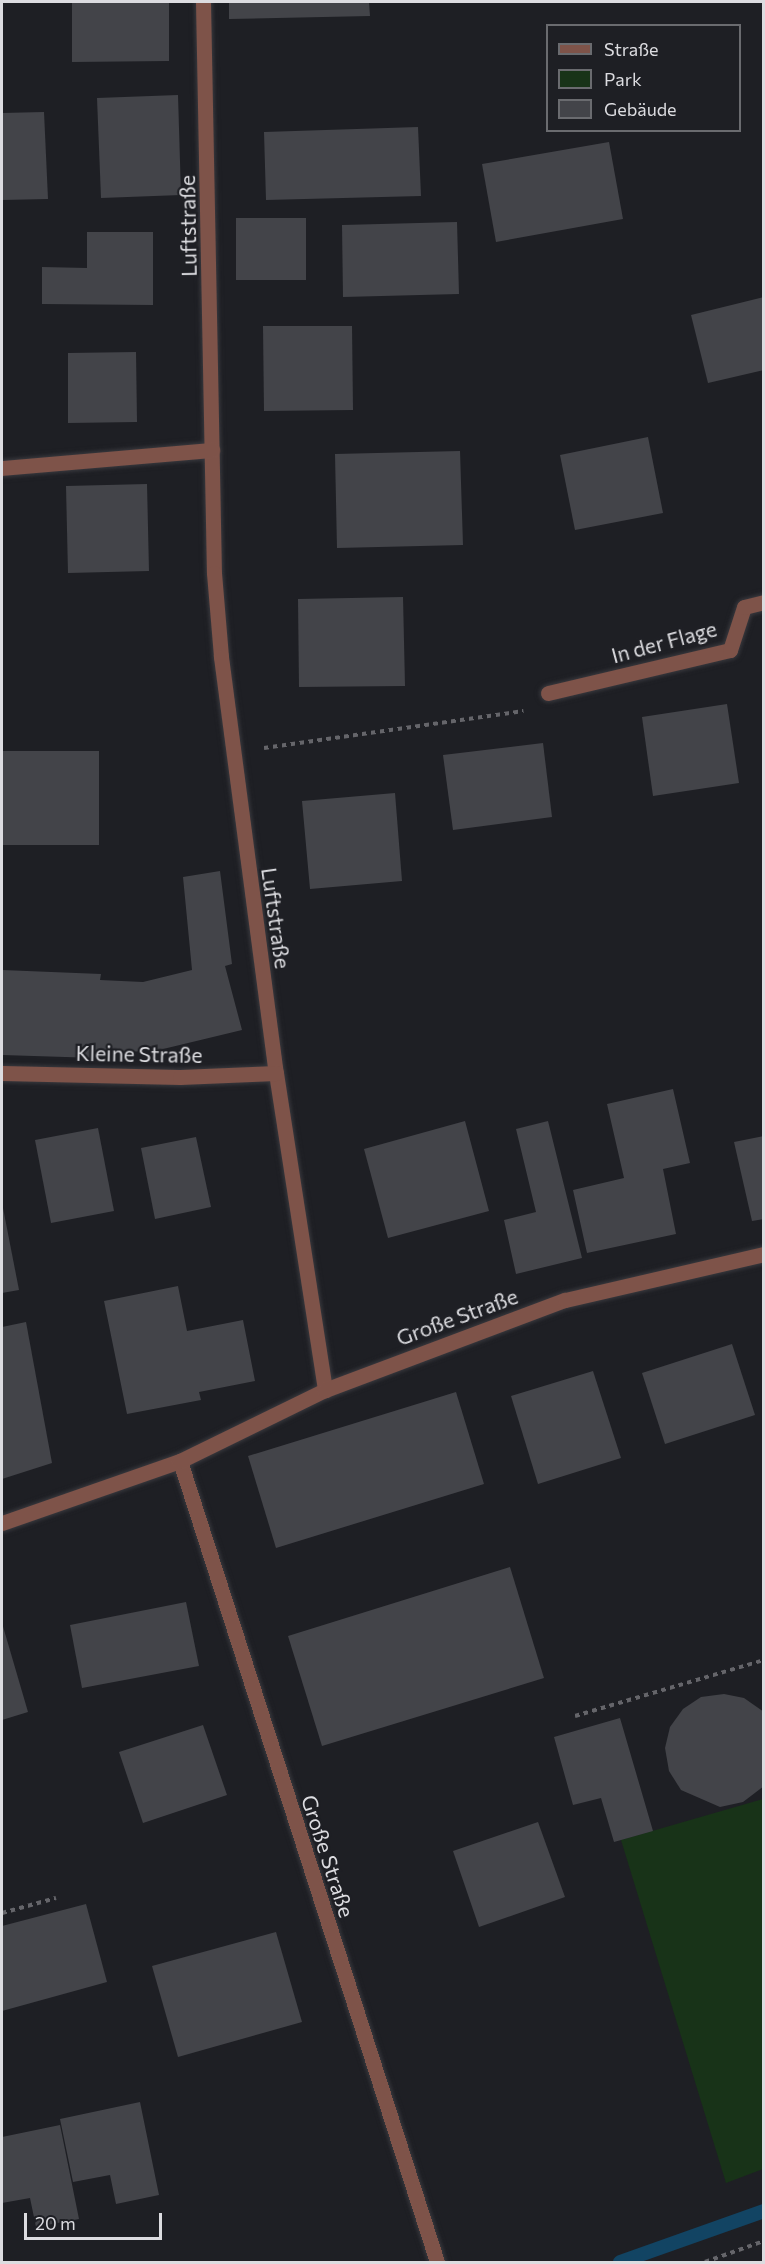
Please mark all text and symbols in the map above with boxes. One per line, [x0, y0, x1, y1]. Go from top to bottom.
legend [546, 24, 741, 132]
text: Straße [604, 38, 659, 60]
text: Park [604, 68, 642, 90]
text: Gebäude [604, 98, 677, 120]
street label: Luftstraße [175, 175, 201, 277]
street label: In der Flage [609, 616, 719, 668]
street label: Luftstraße [256, 866, 296, 970]
street label: Kleine Straße [75, 1040, 203, 1068]
street label: Große Straße [393, 1283, 521, 1351]
street label: Große Straße [296, 1792, 360, 1920]
scale bar [27, 2201, 165, 2239]
text: 20 m [35, 2212, 76, 2234]

